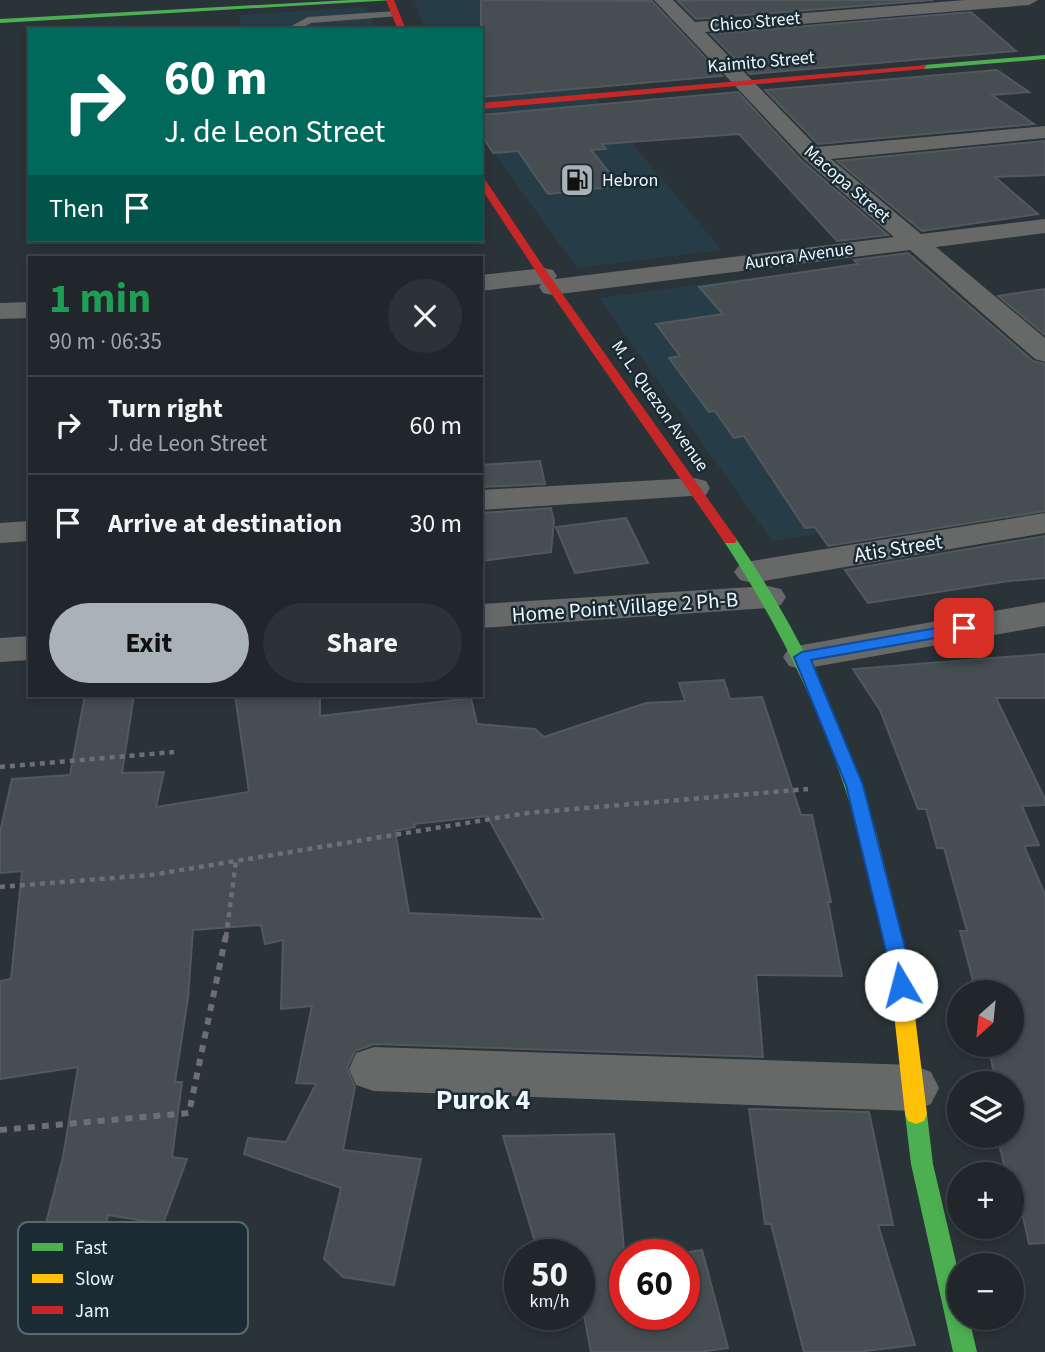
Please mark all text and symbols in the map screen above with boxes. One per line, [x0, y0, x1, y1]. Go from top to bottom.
street label: Chico Street [709, 6, 801, 38]
text: 60 m [164, 44, 268, 114]
street label: Kaimito Street [706, 45, 816, 79]
icon: right [49, 56, 140, 147]
text: J. de Leon Street [164, 109, 385, 155]
street label: Macopa Street [798, 139, 896, 229]
fuel station icon: Hebron [558, 161, 596, 199]
place label: Hebron [602, 168, 658, 193]
icon: arrive [118, 189, 156, 227]
text: Then [49, 190, 104, 227]
street label: Aurora Avenue [743, 236, 855, 276]
text: 1 min [49, 269, 151, 329]
button: close [388, 279, 462, 353]
text: 90 m · 06:35 [49, 325, 162, 358]
street label: M. L. Quezon Avenue [605, 335, 715, 477]
text: Turn right [108, 390, 223, 427]
icon: right [49, 406, 87, 444]
text: 60 m [409, 407, 462, 444]
text: J. de Leon Street [108, 427, 267, 460]
icon: arrive [49, 504, 87, 542]
text: Arrive at destination [108, 505, 342, 542]
text: 30 m [409, 505, 462, 542]
street label: Atis Street [852, 526, 944, 570]
street label: Home Point Village 2 Ph-B [511, 584, 739, 630]
pin [934, 598, 994, 658]
button: Exit [49, 603, 249, 683]
button: Share [263, 603, 462, 683]
icon: arrive [945, 609, 983, 647]
position arrow [864, 948, 938, 1022]
north arrow [947, 980, 1024, 1057]
map controls [947, 980, 1024, 1330]
button: layers [947, 1071, 1024, 1148]
district label: Purok 4 [436, 1080, 531, 1120]
button: + [947, 1162, 1024, 1239]
legend [18, 1222, 248, 1334]
text: Fast [75, 1235, 108, 1262]
speed limit sign: 60 [609, 1239, 700, 1330]
text: 50 [531, 1250, 568, 1300]
button: − [947, 1253, 1024, 1330]
text: Slow [75, 1266, 114, 1293]
text: km/h [530, 1289, 569, 1314]
text: Jam [75, 1298, 109, 1325]

